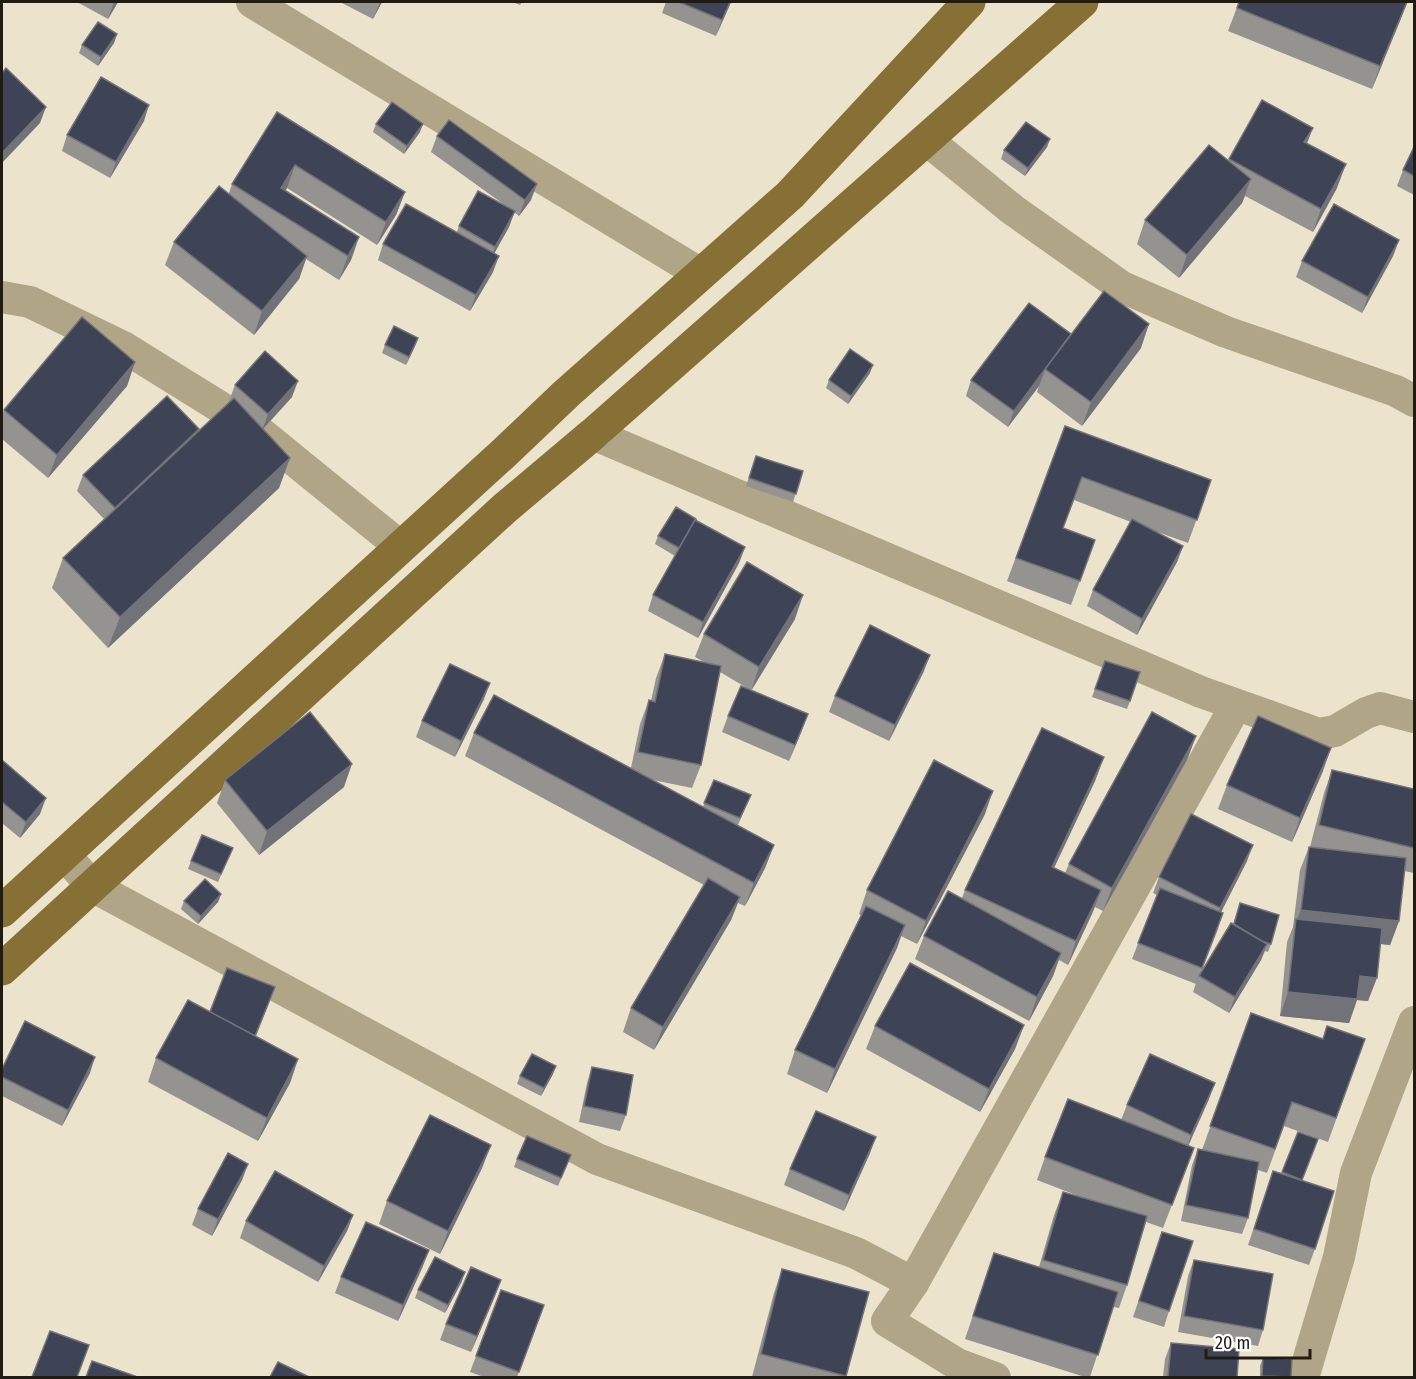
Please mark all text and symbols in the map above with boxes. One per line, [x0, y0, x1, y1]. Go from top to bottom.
scale bar [1206, 1322, 1310, 1360]
text: 20 m [1215, 1332, 1250, 1354]

